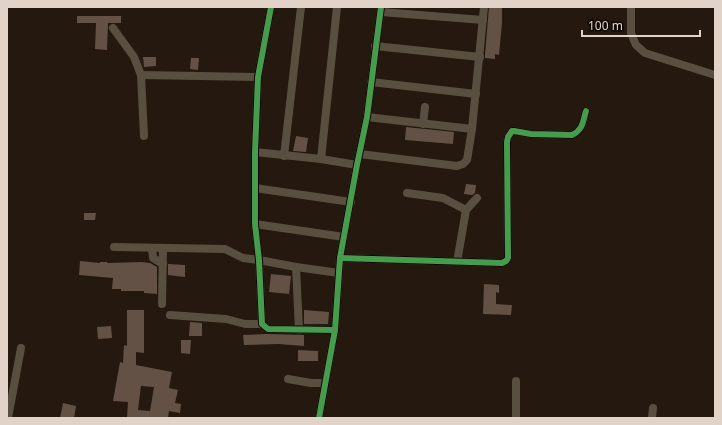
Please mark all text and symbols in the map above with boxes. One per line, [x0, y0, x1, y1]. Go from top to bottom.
scale bar [582, 12, 700, 38]
text: 100 m [588, 17, 623, 34]

